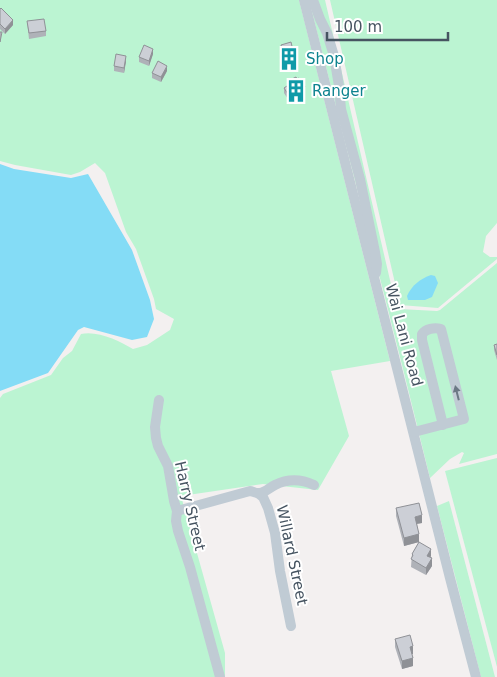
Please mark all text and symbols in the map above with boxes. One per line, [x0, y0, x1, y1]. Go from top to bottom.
scale bar [327, 10, 448, 42]
text: 100 m [334, 18, 382, 36]
building icon: Shop [276, 46, 302, 72]
place label: Shop [306, 50, 344, 68]
building icon: Ranger [283, 78, 309, 104]
place label: Ranger [312, 82, 367, 100]
street label: Wai Lani Road [382, 282, 426, 388]
one-way arrow [453, 386, 461, 401]
street label: Harry Street [171, 459, 209, 553]
street label: Willard Street [273, 503, 311, 607]

